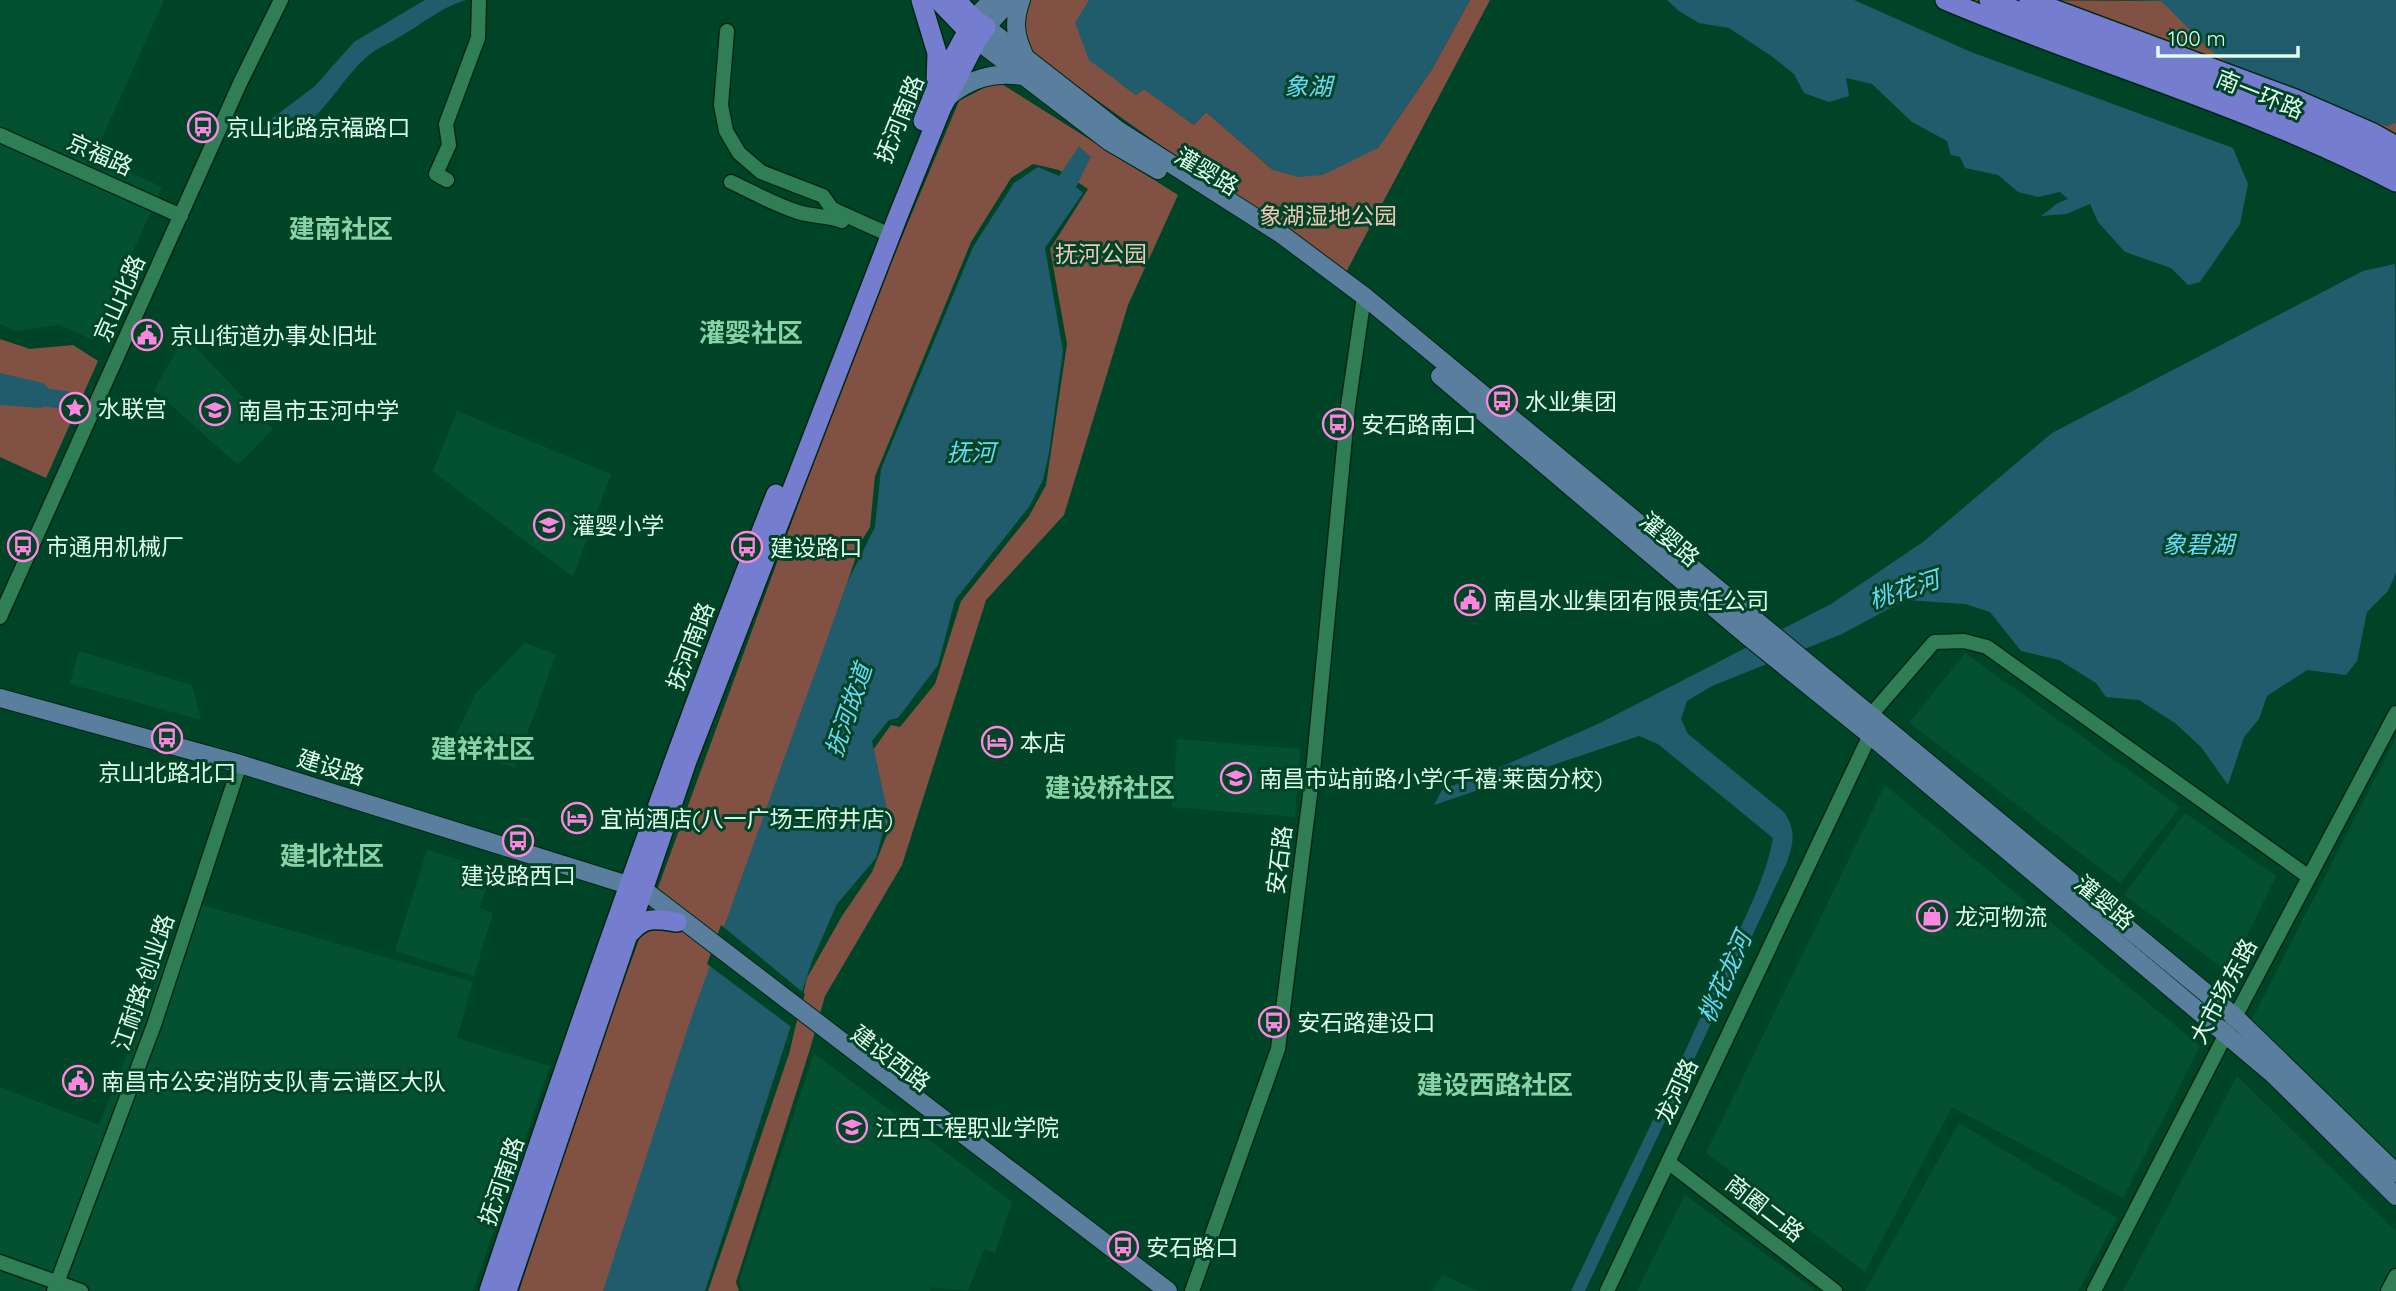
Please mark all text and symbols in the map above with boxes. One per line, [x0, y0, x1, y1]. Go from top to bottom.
scale bar [2158, 14, 2298, 58]
text: 100 m [2168, 25, 2226, 51]
street label: 南一环路 [2212, 63, 2308, 125]
street label: 抚河南路 [868, 71, 930, 167]
water label: 象湖 [1284, 71, 1336, 101]
bus stop icon: 京山北路京福路口 [186, 110, 220, 144]
place label: 京山北路京福路口 [226, 113, 410, 142]
street label: 京福路 [63, 127, 137, 181]
street label: 灌婴路 [1170, 141, 1244, 201]
park label: 象湖湿地公园 [1259, 201, 1397, 230]
district label: 建南社区 [289, 212, 393, 245]
park label: 抚河公园 [1055, 239, 1147, 268]
street label: 京山北路 [87, 250, 151, 346]
district label: 灌婴社区 [699, 316, 803, 349]
public building icon: 京山街道办事处旧址 [130, 318, 164, 352]
place label: 京山街道办事处旧址 [170, 321, 377, 350]
bus stop icon: 水业集团 [1485, 384, 1519, 418]
place label: 水业集团 [1525, 387, 1617, 416]
place icon: 水联宫 [58, 391, 92, 425]
school or university icon: 南昌市玉河中学 [198, 393, 232, 427]
place label: 水联宫 [98, 394, 167, 423]
place label: 南昌市玉河中学 [238, 396, 399, 425]
bus stop icon: 安石路南口 [1321, 407, 1355, 441]
place label: 安石路南口 [1361, 410, 1476, 439]
water label: 抚河 [947, 437, 999, 467]
street label: 灌婴路 [1634, 506, 1706, 572]
school or university icon: 灌婴小学 [532, 508, 566, 542]
place label: 灌婴小学 [572, 511, 664, 540]
bus stop icon: 市通用机械厂 [6, 529, 40, 563]
water label: 象碧湖 [2162, 529, 2238, 559]
bus stop icon: 建设路口 [730, 530, 764, 564]
place label: 市通用机械厂 [46, 532, 184, 561]
place label: 建设路口 [770, 533, 862, 562]
water label: 桃花河 [1865, 562, 1947, 614]
public building icon: 南昌水业集团有限责任公司 [1453, 583, 1487, 617]
place label: 南昌水业集团有限责任公司 [1493, 586, 1769, 615]
street label: 抚河南路 [660, 598, 720, 694]
water label: 抚河故道 [818, 657, 879, 760]
bus stop icon: 京山北路北口 [150, 721, 184, 755]
hotel icon: 本店 [980, 725, 1014, 759]
place label: 本店 [1020, 728, 1066, 757]
district label: 建祥社区 [431, 732, 535, 765]
street label: 建设路 [294, 743, 368, 791]
place label: 京山北路北口 [98, 758, 236, 787]
school or university icon: 南昌市站前路小学(千禧·莱茵分校) [1219, 761, 1253, 795]
place label: 南昌市站前路小学(千禧·莱茵分校) [1259, 764, 1603, 793]
district label: 建设桥社区 [1045, 771, 1175, 804]
hotel icon: 宜尚酒店(八一广场王府井店) [560, 801, 594, 835]
place label: 宜尚酒店(八一广场王府井店) [600, 804, 893, 833]
bus stop icon: 建设路西口 [501, 824, 535, 858]
street label: 安石路 [1260, 824, 1298, 896]
district label: 建北社区 [280, 839, 384, 872]
place label: 建设路西口 [461, 861, 576, 890]
street label: 灌婴路 [2069, 869, 2141, 935]
shop icon: 龙河物流 [1915, 899, 1949, 933]
place label: 龙河物流 [1955, 902, 2047, 931]
street label: 江耐路·创业路 [106, 910, 180, 1054]
water label: 桃花龙河 [1691, 923, 1759, 1027]
street label: 大市场东路 [2183, 933, 2263, 1049]
bus stop icon: 安石路建设口 [1257, 1005, 1291, 1039]
place label: 安石路建设口 [1297, 1008, 1435, 1037]
street label: 建设西路 [846, 1019, 936, 1097]
street label: 龙河路 [1648, 1054, 1704, 1128]
public building icon: 南昌市公安消防支队青云谱区大队 [61, 1064, 95, 1098]
place label: 南昌市公安消防支队青云谱区大队 [101, 1067, 446, 1096]
district label: 建设西路社区 [1417, 1068, 1573, 1101]
school or university icon: 江西工程职业学院 [835, 1110, 869, 1144]
place label: 江西工程职业学院 [875, 1113, 1059, 1142]
street label: 抚河南路 [472, 1133, 530, 1229]
street label: 商圈二路 [1720, 1168, 1810, 1248]
bus stop icon: 安石路口 [1106, 1230, 1140, 1264]
place label: 安石路口 [1146, 1233, 1238, 1262]

